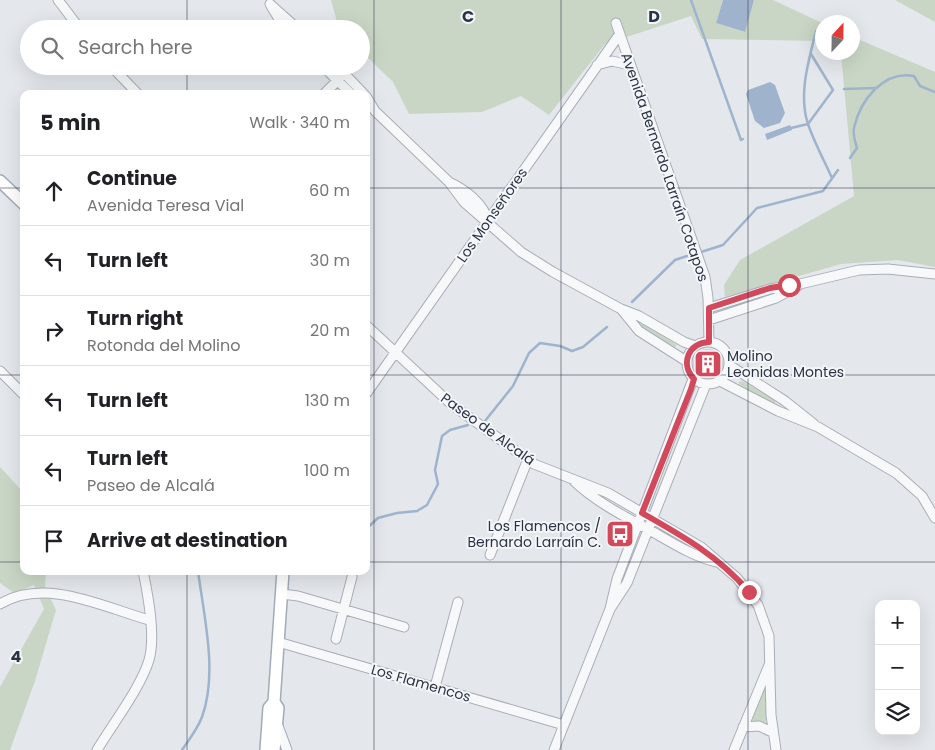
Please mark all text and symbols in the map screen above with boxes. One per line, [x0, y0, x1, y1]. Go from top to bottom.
text: C [462, 5, 474, 28]
text: D [648, 5, 660, 28]
north arrow [815, 15, 860, 60]
search box [20, 20, 370, 75]
icon: search [38, 34, 66, 62]
text: Search here [78, 34, 192, 61]
street label: Avenida Bernardo Larraín Cotapos [616, 50, 714, 284]
text: 5 min [40, 108, 101, 137]
text: Walk · 340 m [249, 111, 350, 134]
street label: Los Monseñores [452, 164, 532, 266]
text: Continue [87, 165, 177, 192]
icon: ahead [40, 177, 68, 205]
text: 60 m [309, 179, 350, 202]
text: Avenida Teresa Vial [87, 194, 244, 217]
icon: left [40, 247, 68, 275]
text: Turn left [87, 247, 168, 274]
text: 30 m [310, 249, 350, 272]
route start [778, 274, 801, 297]
text: Turn right [87, 305, 183, 332]
icon: right [40, 317, 68, 345]
text: 20 m [310, 319, 350, 342]
text: Rotonda del Molino [87, 334, 241, 357]
place label: Molino Leonidas Montes [727, 346, 844, 382]
building icon: Molino Leonidas Montes [693, 349, 723, 379]
icon: left [40, 387, 68, 415]
text: Turn left [87, 387, 168, 414]
street label: Paseo de Alcalá [437, 388, 539, 470]
text: 130 m [305, 389, 350, 412]
text: Turn left [87, 445, 168, 472]
icon: left [40, 457, 68, 485]
text: 100 m [304, 459, 350, 482]
text: Paseo de Alcalá [87, 474, 215, 497]
place label: Los Flamencos / Bernardo Larraín C. [467, 516, 601, 552]
bus stop icon: Los Flamencos / Bernardo Larraín C. [605, 519, 635, 549]
icon: arrive [40, 527, 68, 555]
text: Arrive at destination [87, 527, 288, 554]
route end [738, 581, 761, 604]
map controls [875, 600, 920, 735]
button: + [875, 600, 920, 645]
text: 4 [11, 645, 22, 668]
button: − [875, 645, 920, 690]
street label: Los Flamencos [369, 659, 473, 707]
button: layers [875, 690, 920, 735]

